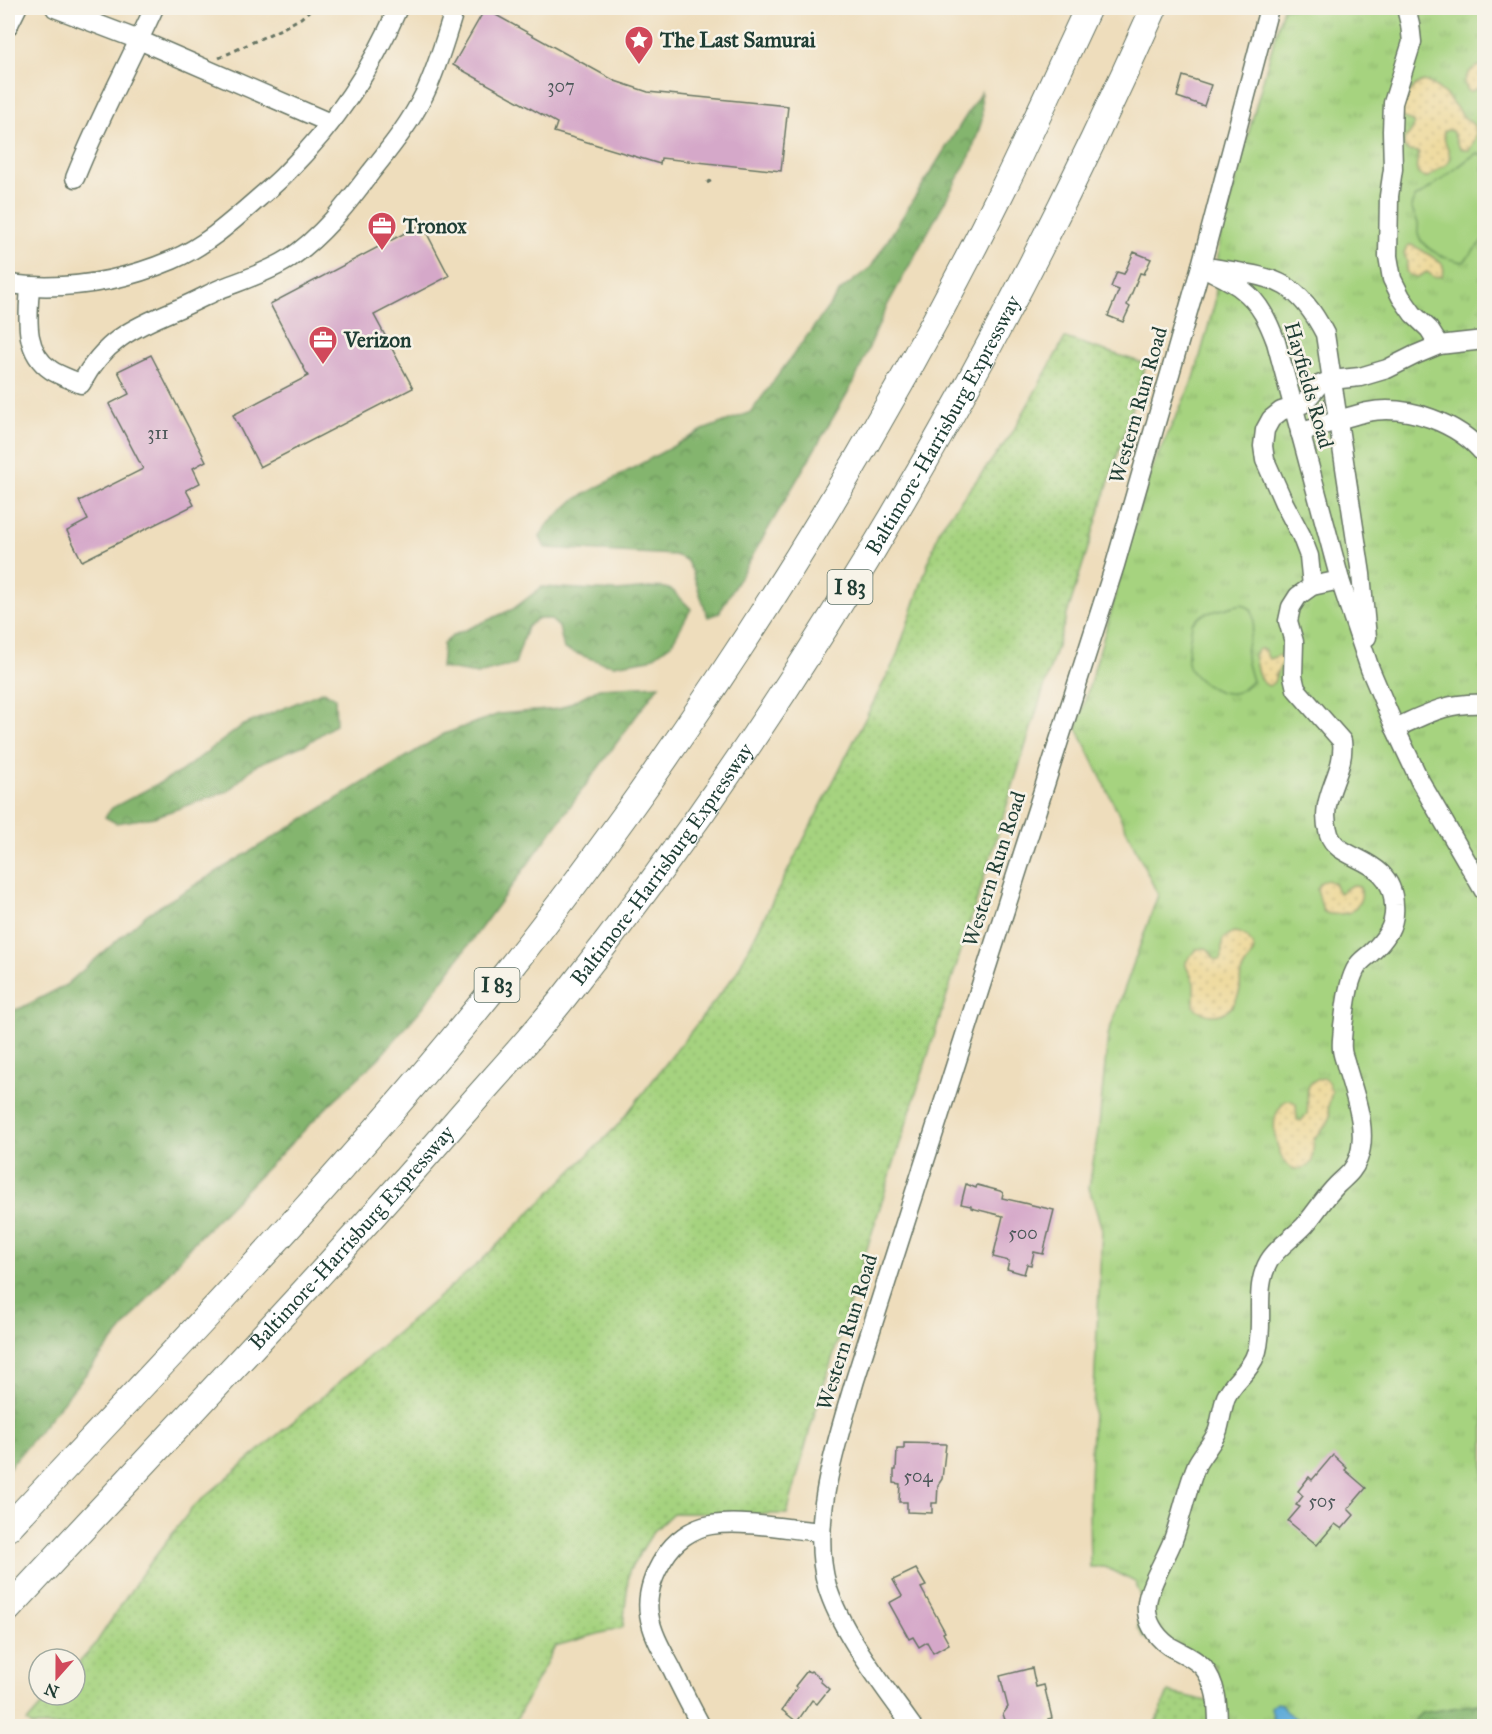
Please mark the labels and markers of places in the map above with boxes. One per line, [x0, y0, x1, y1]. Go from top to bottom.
place icon: The Last Samurai [623, 24, 655, 66]
place label: The Last Samurai [659, 27, 816, 53]
office icon: Tronox [366, 210, 398, 252]
place label: Tronox [402, 213, 467, 239]
office icon: Verizon [307, 324, 339, 366]
place label: Verizon [343, 327, 412, 353]

